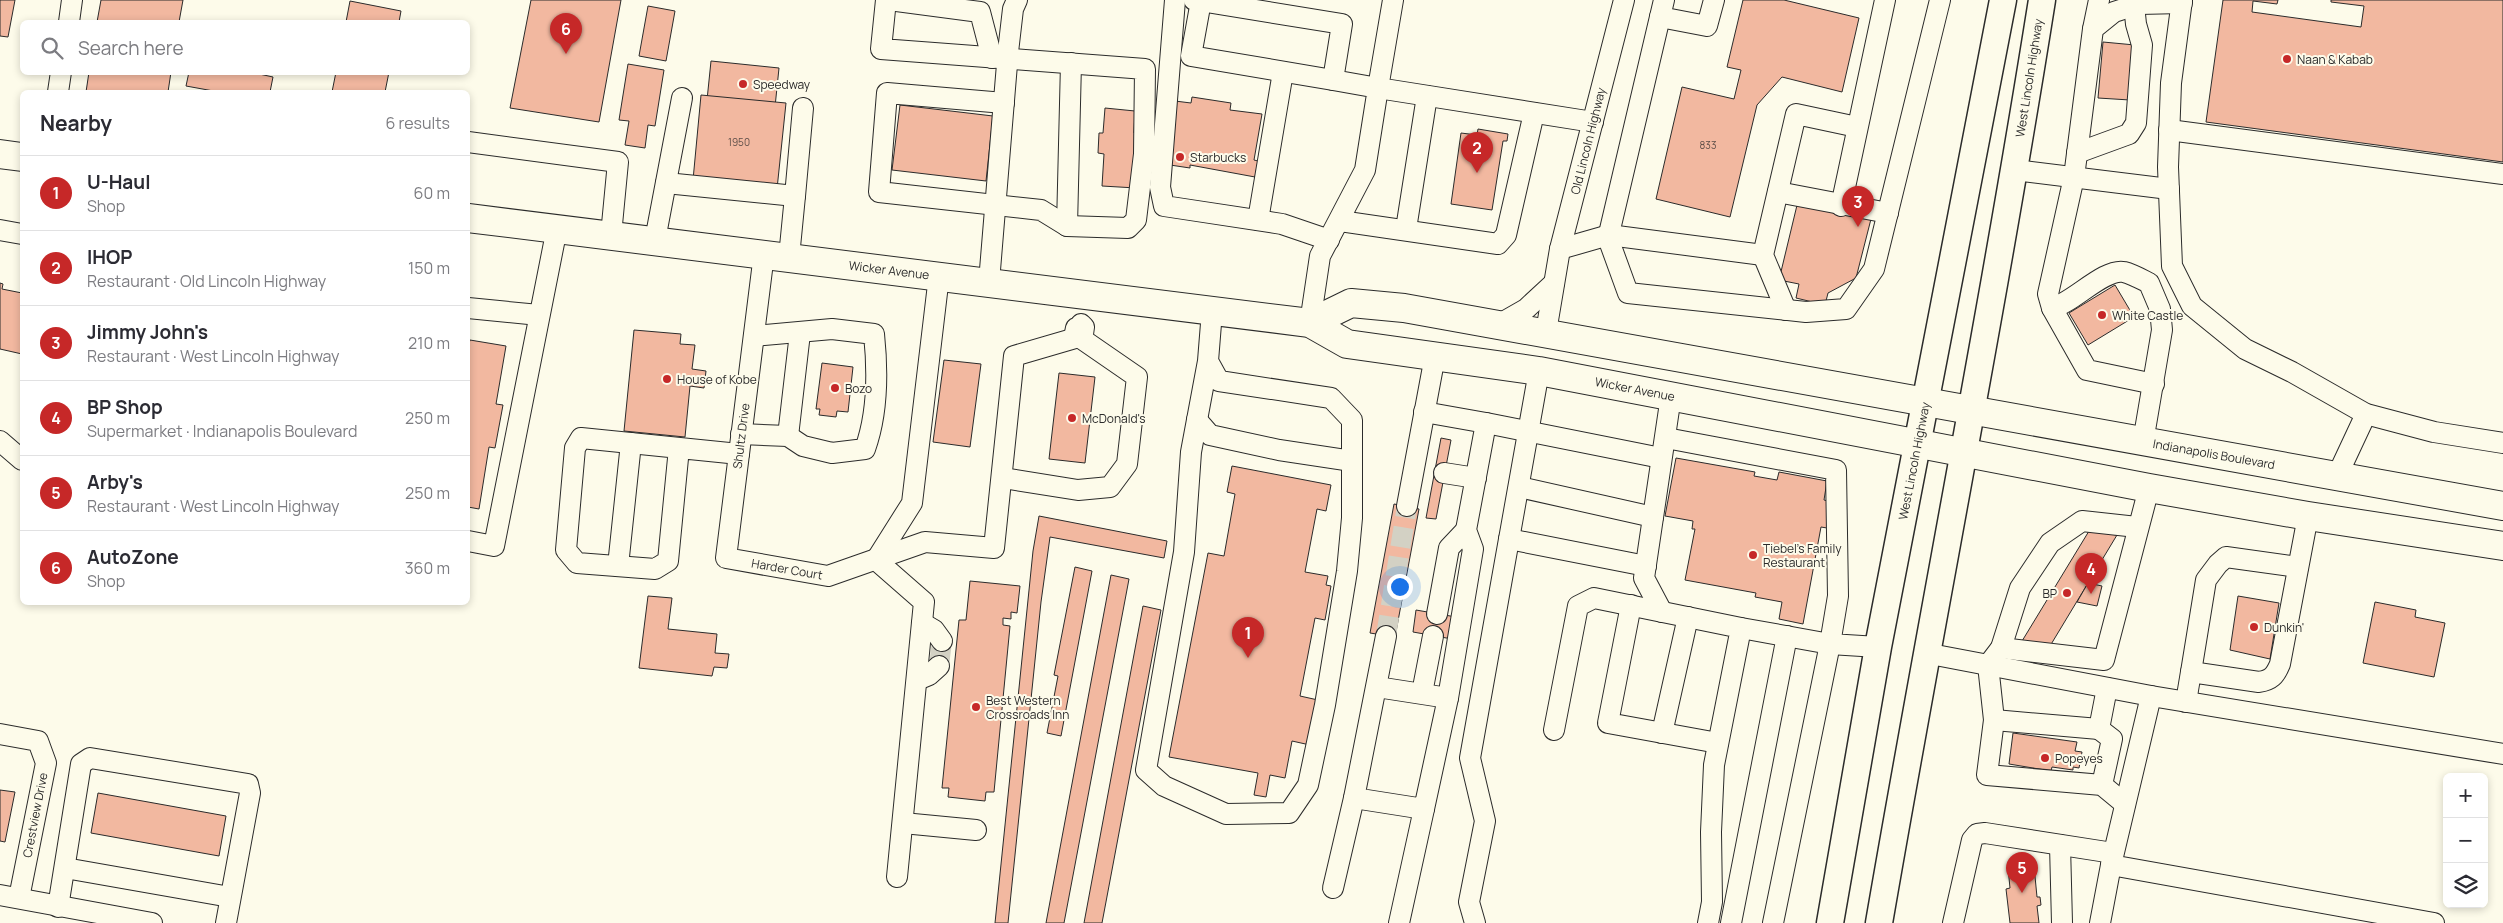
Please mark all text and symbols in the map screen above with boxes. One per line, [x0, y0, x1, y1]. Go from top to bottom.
pin: 6 [550, 13, 582, 54]
street label: West Lincoln Highway [2011, 17, 2047, 138]
search box [20, 20, 470, 75]
icon: search [38, 34, 66, 62]
text: Search here [78, 35, 184, 61]
place label: Naan & Kabab [2297, 51, 2373, 68]
marker: Naan & Kabab [2281, 53, 2293, 65]
place label: Speedway [753, 76, 811, 93]
marker: Speedway [737, 78, 749, 90]
street label: Old Lincoln Highway [1566, 85, 1610, 196]
text: Nearby [40, 109, 112, 137]
text: 6 results [385, 112, 450, 134]
pin: 2 [1461, 132, 1493, 173]
house number: 1950 [728, 135, 750, 149]
house number: 833 [1700, 138, 1716, 152]
place label: Starbucks [1190, 149, 1246, 166]
marker: Starbucks [1174, 151, 1186, 163]
text: U-Haul [87, 169, 151, 195]
text: 1 [52, 182, 60, 204]
text: 60 m [414, 182, 450, 204]
pin: 3 [1842, 186, 1874, 227]
text: Shop [87, 195, 125, 217]
text: IHOP [87, 244, 132, 270]
text: 2 [51, 257, 61, 279]
text: 150 m [408, 257, 450, 279]
street label: Wicker Avenue [848, 257, 930, 283]
text: Restaurant · Old Lincoln Highway [87, 270, 326, 292]
place label: White Castle [2112, 307, 2183, 324]
marker: White Castle [2096, 309, 2108, 321]
text: Jimmy John's [87, 319, 208, 345]
text: 3 [51, 332, 61, 354]
text: 210 m [408, 332, 450, 354]
text: Restaurant · West Lincoln Highway [87, 345, 339, 367]
place label: House of Kobe [677, 371, 757, 388]
marker: House of Kobe [661, 373, 673, 385]
street label: Wicker Avenue [1594, 373, 1676, 405]
place label: Bozo [845, 380, 872, 397]
marker: Bozo [829, 382, 841, 394]
text: BP Shop [87, 394, 163, 420]
street label: West Lincoln Highway [1894, 400, 1934, 521]
street label: Shultz Drive [729, 402, 753, 470]
text: 4 [51, 407, 61, 429]
text: 250 m [405, 407, 450, 429]
place label: McDonald's [1082, 410, 1146, 427]
marker: McDonald's [1066, 412, 1078, 424]
text: Supermarket · Indianapolis Boulevard [87, 420, 358, 442]
street label: Indianapolis Boulevard [2152, 435, 2276, 473]
text: Arby's [87, 469, 143, 495]
text: 5 [51, 482, 61, 504]
text: 250 m [405, 482, 450, 504]
text: Restaurant · West Lincoln Highway [87, 495, 339, 517]
place label: Tiebel's Family Restaurant [1763, 540, 1842, 571]
text: AutoZone [87, 544, 179, 570]
marker: Tiebel's Family Restaurant [1747, 549, 1759, 561]
pin: 4 [2075, 553, 2107, 594]
street label: Harder Court [750, 554, 824, 584]
text: 6 [51, 557, 61, 579]
text: 360 m [405, 557, 450, 579]
text: Shop [87, 570, 125, 592]
your location [1387, 574, 1413, 600]
place label: BP [2042, 585, 2057, 602]
marker: BP [2061, 587, 2073, 599]
pin: 1 [1232, 617, 1264, 658]
place label: Dunkin' [2264, 619, 2304, 636]
marker: Dunkin' [2248, 621, 2260, 633]
place label: Best Western Crossroads Inn [986, 692, 1069, 723]
marker: Best Western Crossroads Inn [970, 701, 982, 713]
place label: Popeyes [2055, 750, 2103, 767]
marker: Popeyes [2039, 752, 2051, 764]
street label: Crestview Drive [18, 771, 52, 859]
map controls [2443, 773, 2488, 908]
button: + [2443, 773, 2488, 818]
button: − [2443, 818, 2488, 863]
pin: 5 [2006, 852, 2038, 893]
button: layers [2443, 863, 2488, 908]

